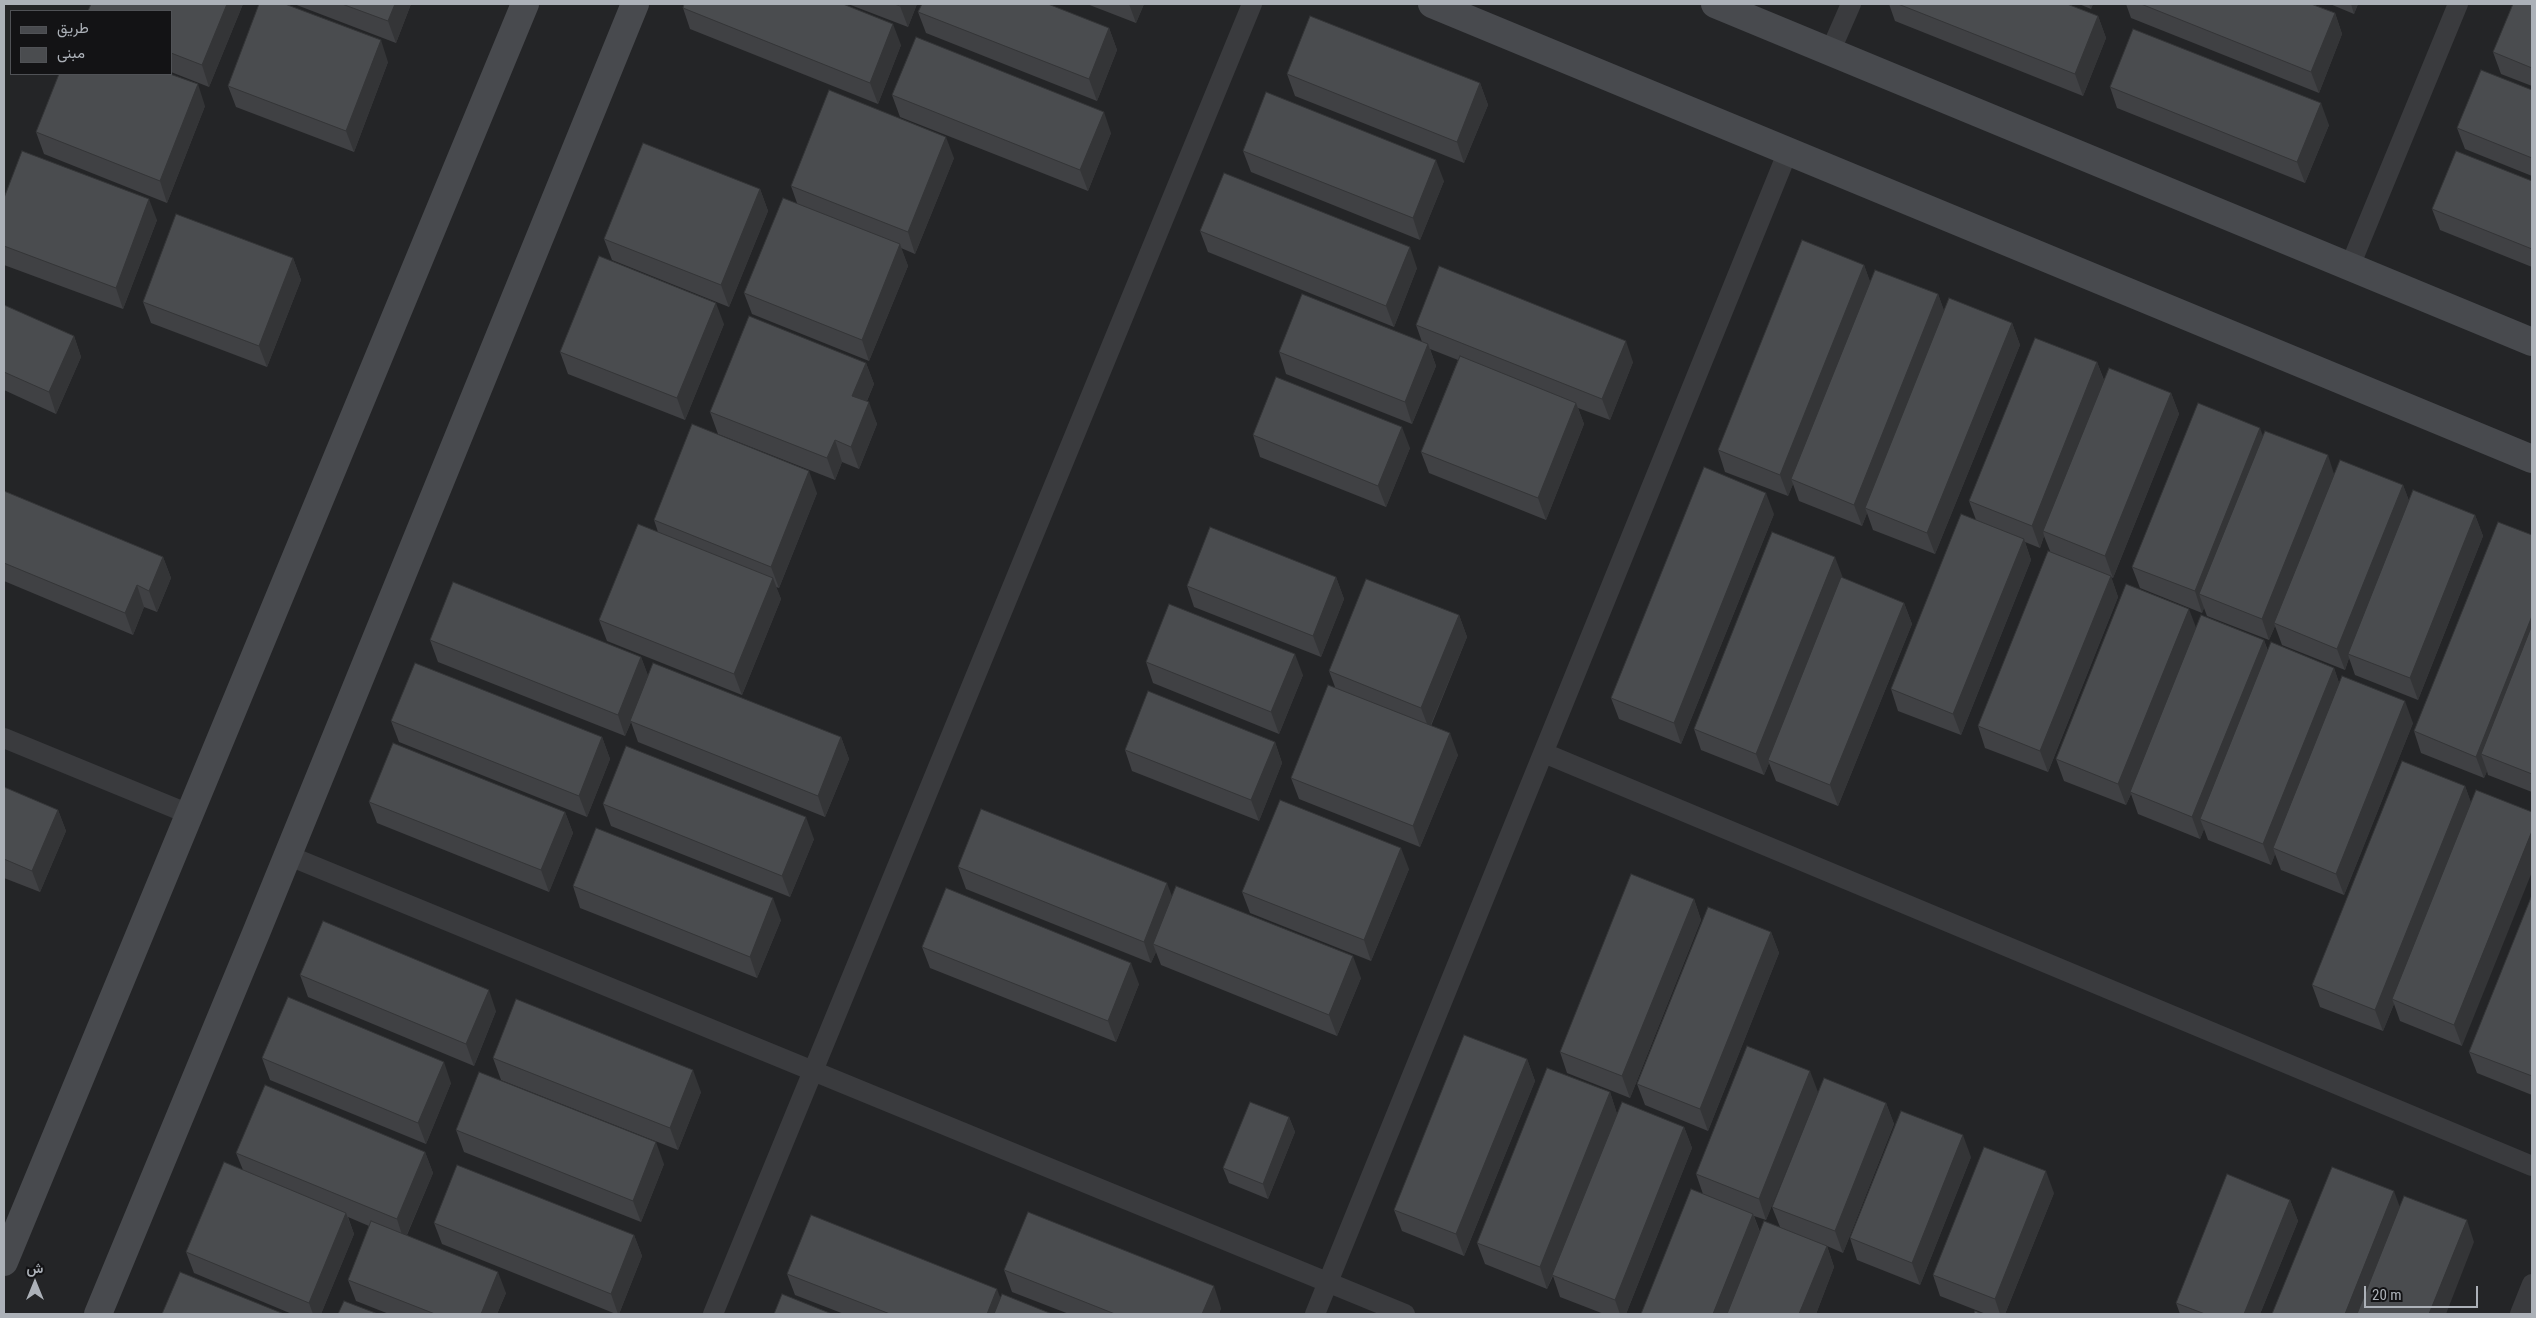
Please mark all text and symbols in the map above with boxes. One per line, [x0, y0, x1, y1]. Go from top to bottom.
legend [10, 10, 172, 75]
text: طريق [57, 19, 89, 37]
text: مبنى [57, 44, 85, 62]
north arrow [10, 1258, 60, 1308]
text: ش [27, 1260, 43, 1276]
scale bar [2366, 1276, 2480, 1308]
text: 20 m [2372, 1286, 2402, 1304]

